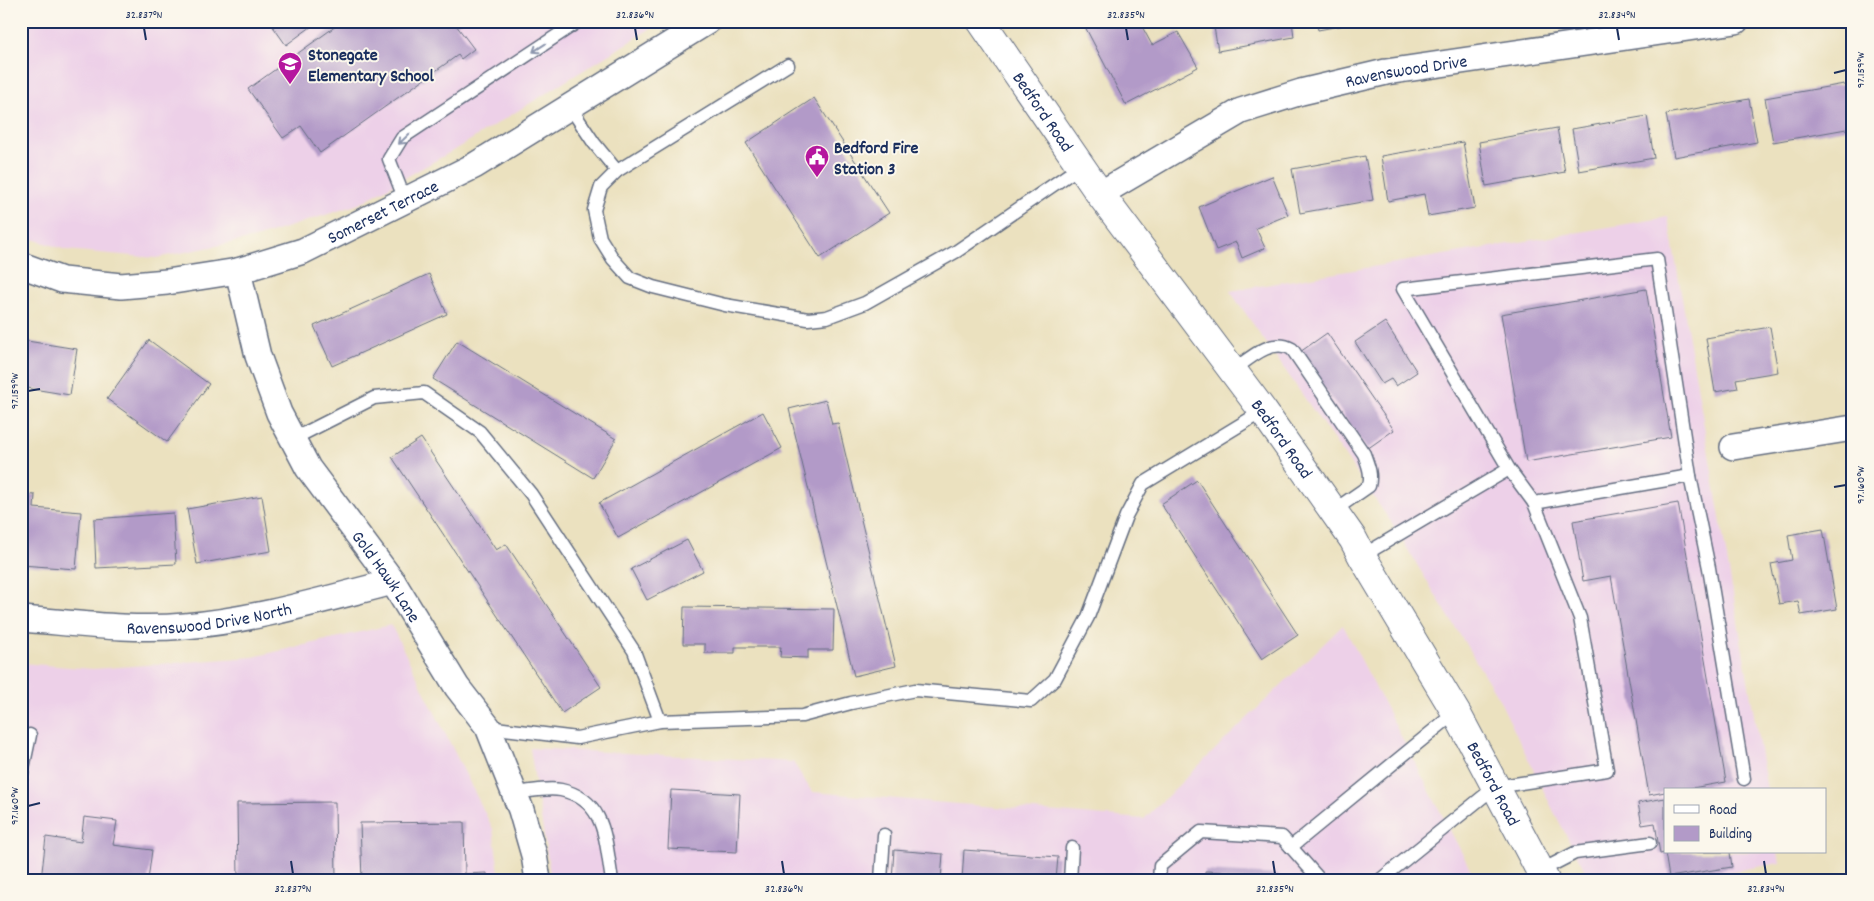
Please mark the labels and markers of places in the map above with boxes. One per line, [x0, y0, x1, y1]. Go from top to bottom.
place label: Stonegate Elementary School [308, 44, 435, 90]
school or university icon: Stonegate Elementary School [277, 51, 303, 85]
place label: Bedford Fire Station 3 [834, 137, 918, 183]
public building icon: Bedford Fire Station 3 [804, 144, 830, 178]

